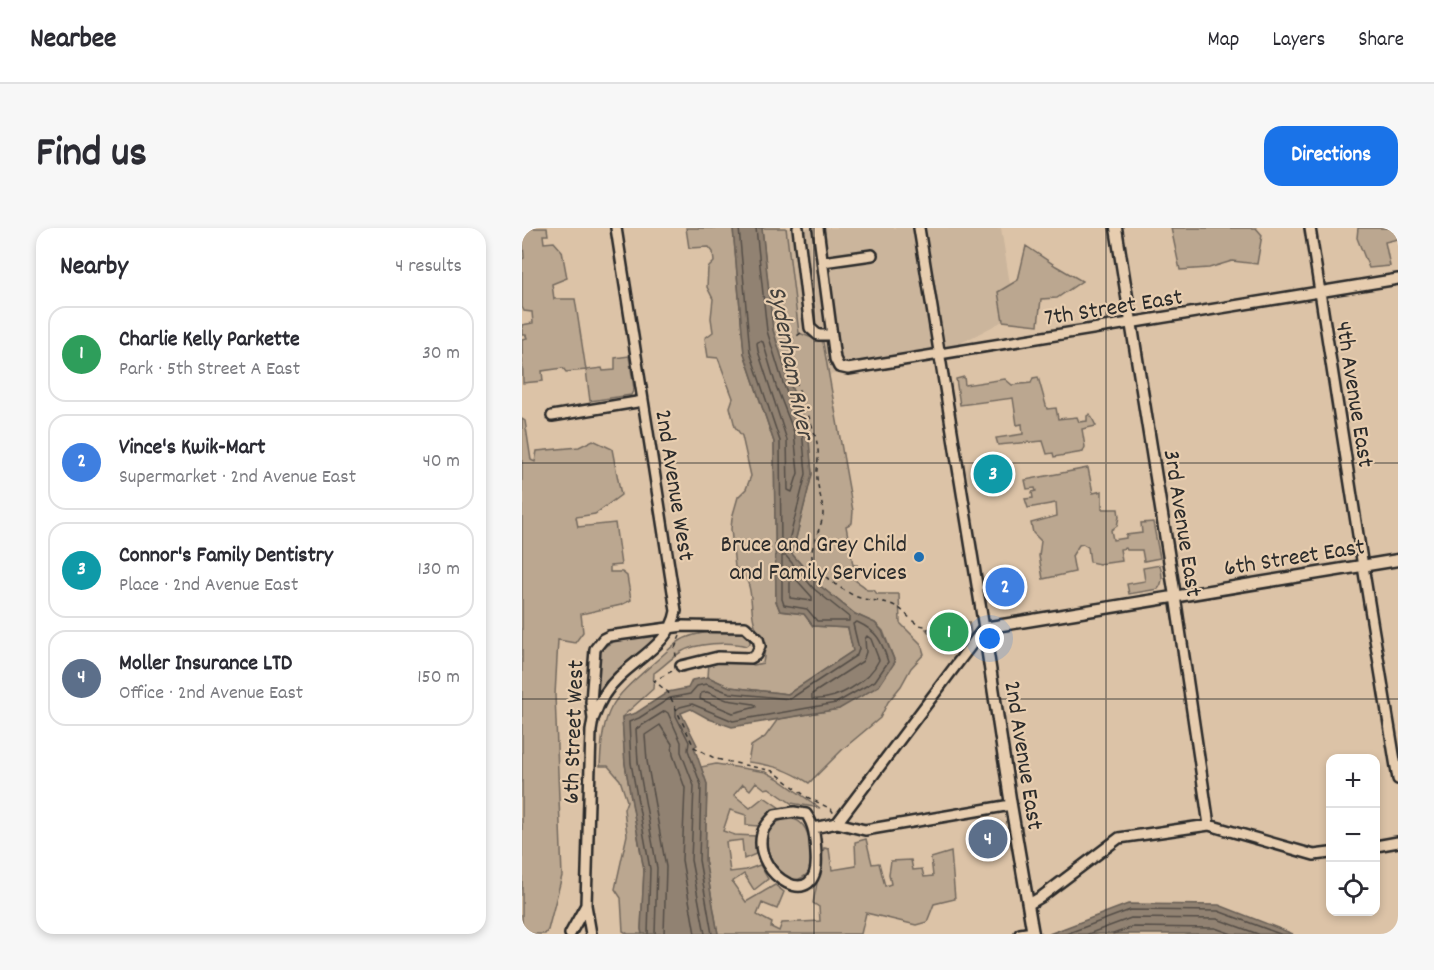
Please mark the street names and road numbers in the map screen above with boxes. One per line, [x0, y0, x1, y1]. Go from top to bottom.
street label: 7th Street East [1042, 281, 1185, 337]
street label: 4th Avenue East [1325, 319, 1381, 470]
street label: 2nd Avenue West [644, 407, 702, 564]
street label: 3rd Avenue East [1153, 447, 1209, 600]
street label: 6th Street East [1222, 531, 1367, 587]
street label: 6th Street West [555, 659, 595, 805]
street label: 2nd Avenue East [993, 678, 1051, 833]

